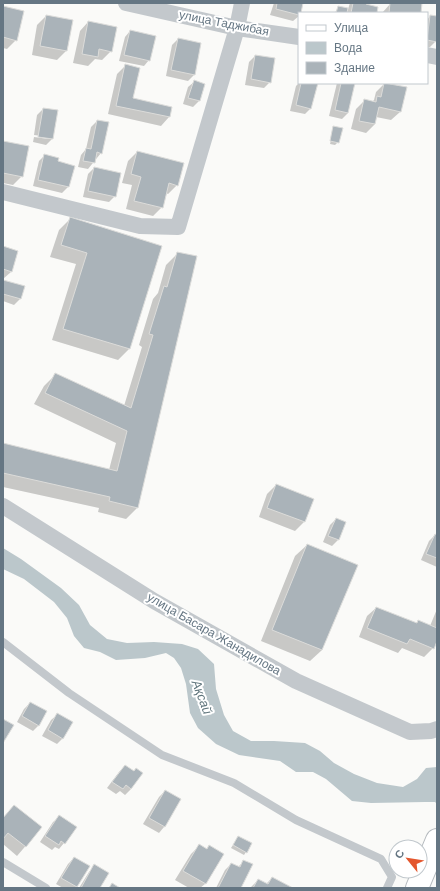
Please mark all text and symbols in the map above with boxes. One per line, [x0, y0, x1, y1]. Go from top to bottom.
street label: улица Таджибая [178, 7, 270, 39]
legend [298, 12, 428, 84]
text: Улица [334, 21, 368, 35]
text: Вода [334, 41, 362, 55]
text: Здание [334, 61, 375, 75]
street label: улица Басара Жанадилова [145, 590, 284, 678]
water label: Ақсай [188, 677, 215, 716]
north arrow [388, 839, 428, 879]
text: С [392, 848, 407, 860]

